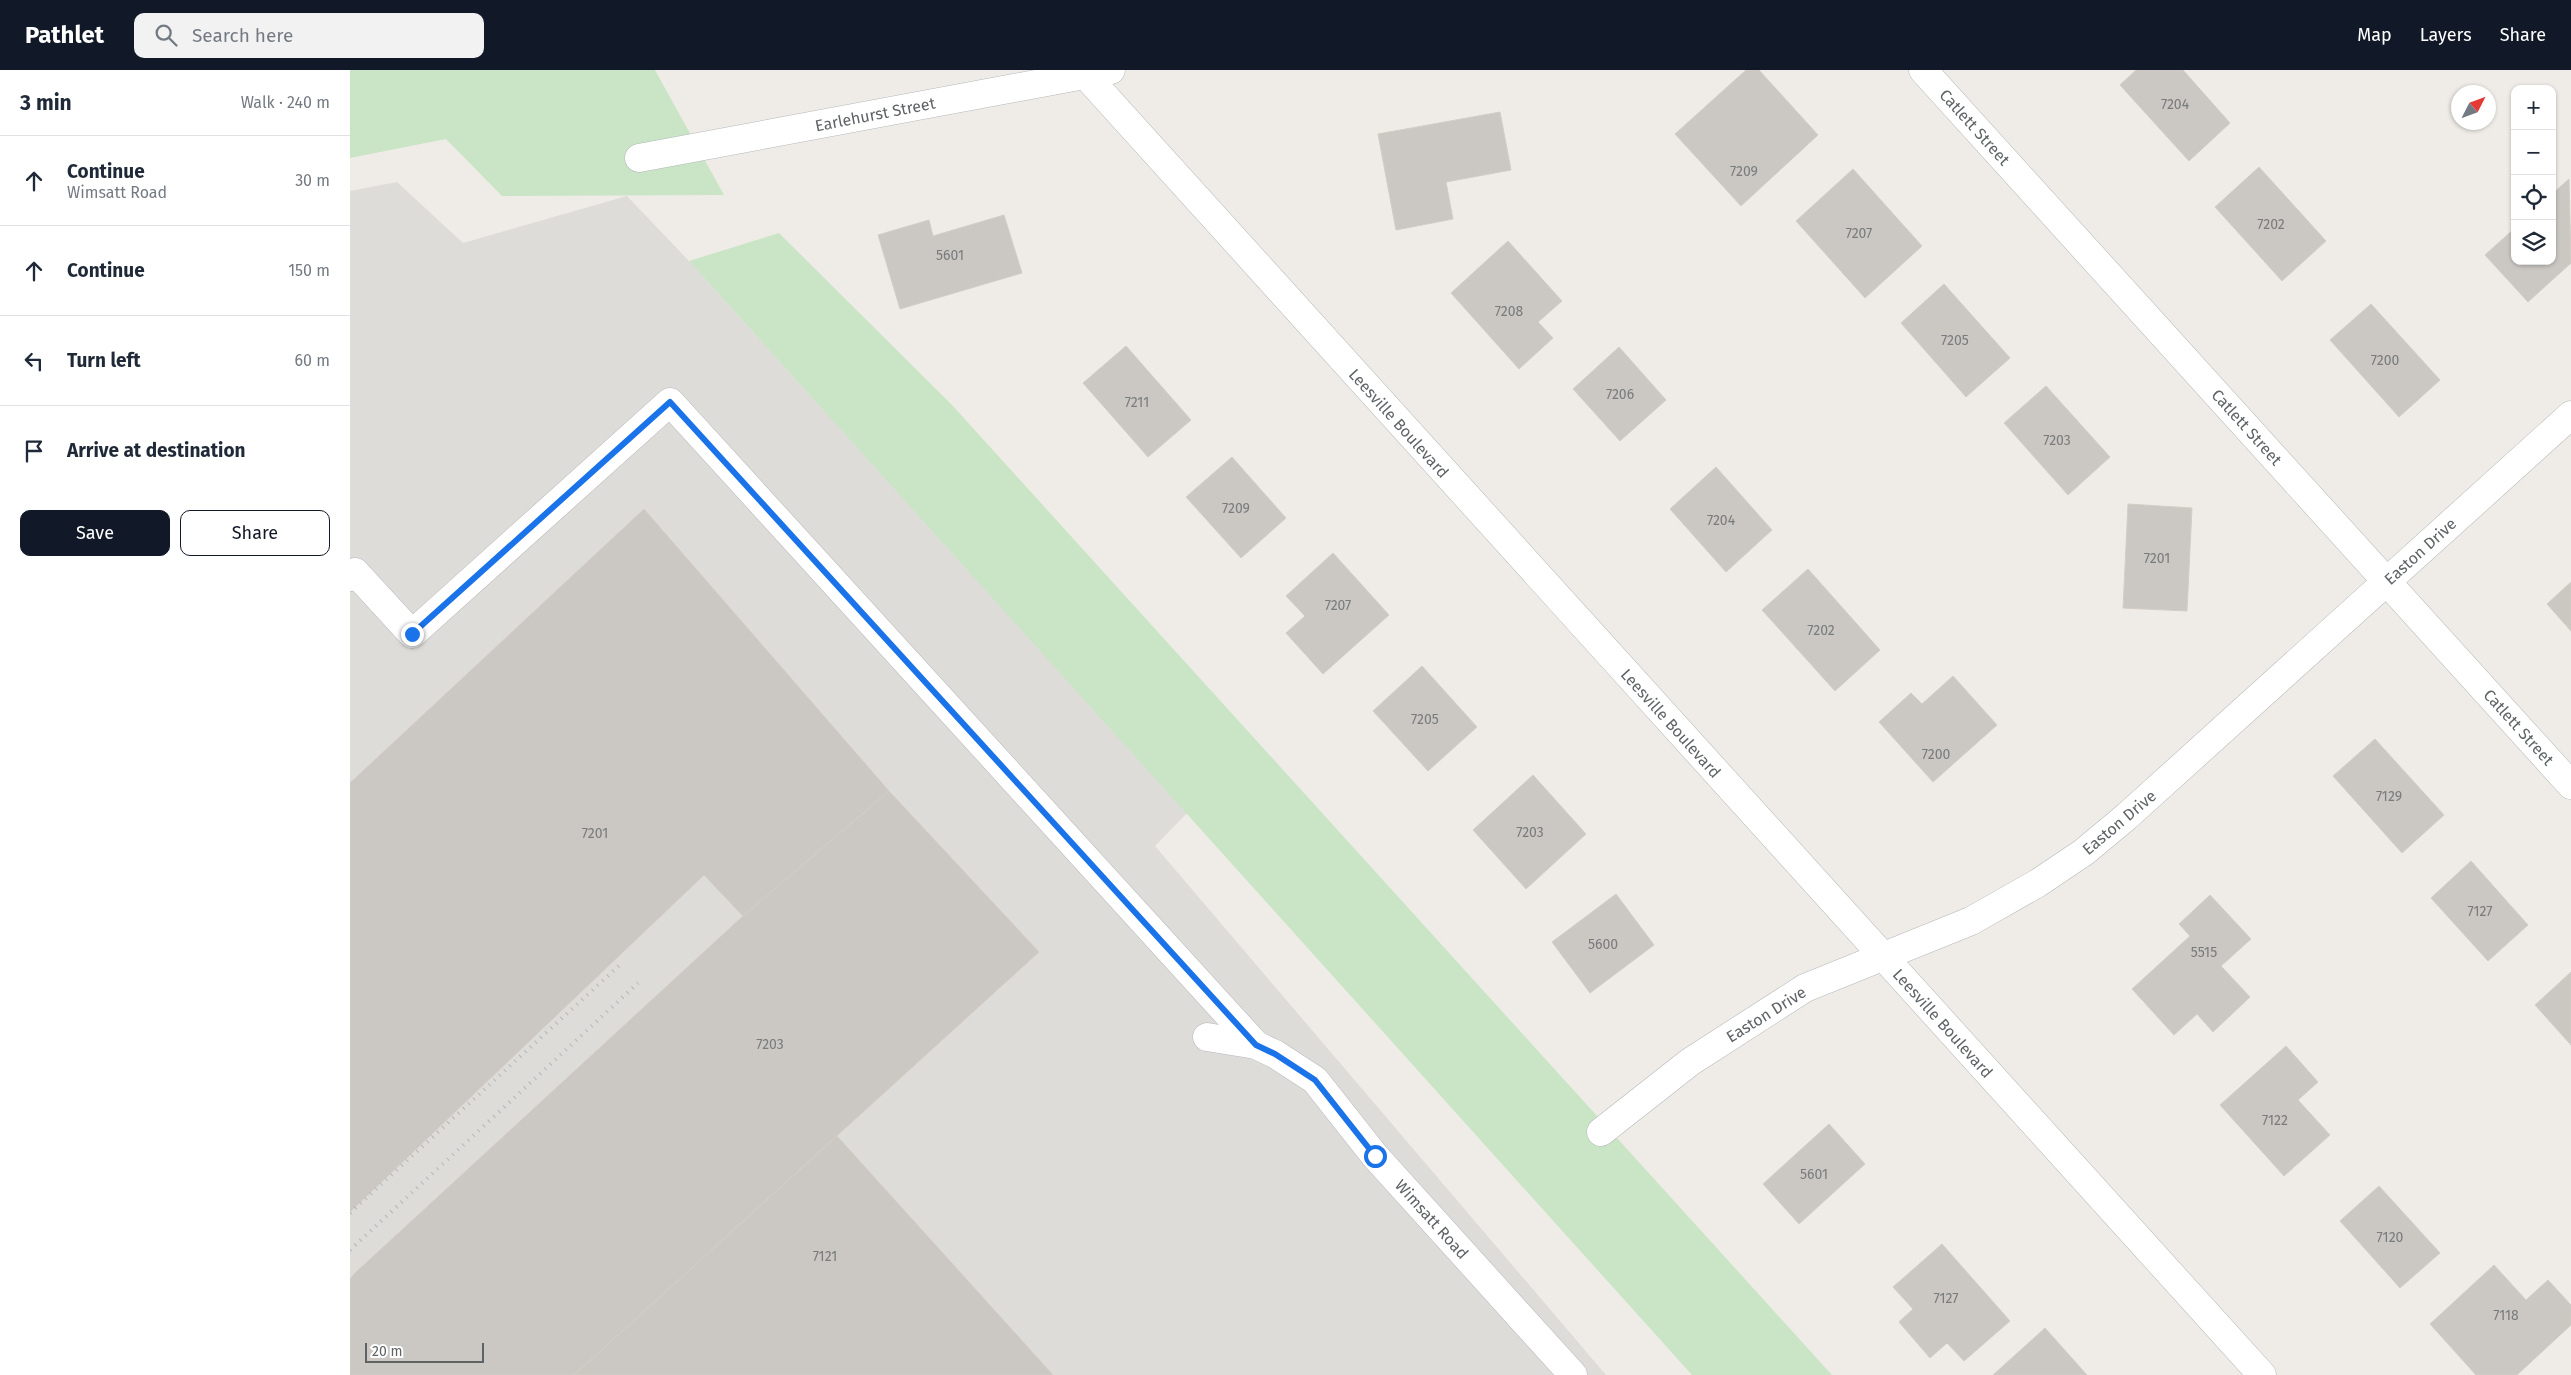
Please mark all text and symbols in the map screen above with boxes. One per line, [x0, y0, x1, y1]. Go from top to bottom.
search box [134, 13, 484, 58]
text: Pathlet [25, 21, 104, 49]
icon: search [152, 21, 180, 49]
text: Search here [192, 24, 293, 47]
text: Map [2357, 24, 2392, 46]
text: Layers [2420, 24, 2472, 46]
text: Share [2500, 24, 2546, 46]
street label: Catlett Street [1936, 85, 2014, 169]
north arrow [2451, 85, 2496, 130]
map controls [2511, 85, 2556, 265]
button: + [2511, 85, 2556, 130]
text: 3 min [20, 90, 72, 116]
text: Walk · 240 m [241, 93, 330, 112]
street label: Earlehurst Street [813, 93, 937, 135]
house number: 7204 [2161, 96, 2190, 113]
button: − [2511, 130, 2556, 175]
text: Continue [67, 160, 145, 183]
house number: 7209 [1730, 163, 1758, 180]
icon: ahead [20, 167, 48, 195]
text: 30 m [295, 171, 330, 190]
button: locate [2511, 175, 2556, 220]
text: Wimsatt Road [67, 183, 167, 202]
house number: 7202 [2257, 216, 2285, 233]
button: layers [2511, 220, 2556, 265]
house number: 7207 [1846, 225, 1872, 242]
house number: 5601 [936, 247, 964, 264]
icon: ahead [20, 257, 48, 285]
text: Continue [67, 259, 145, 282]
text: 150 m [288, 261, 330, 280]
house number: 7208 [1495, 303, 1524, 320]
house number: 7205 [1941, 332, 1969, 349]
icon: left [20, 347, 48, 375]
text: Turn left [67, 349, 141, 372]
text: 60 m [295, 351, 330, 370]
house number: 7200 [2371, 352, 2399, 369]
street label: Leesville Boulevard [1345, 365, 1453, 482]
street label: Catlett Street [2208, 385, 2286, 469]
house number: 7206 [1606, 386, 1634, 403]
house number: 7211 [1125, 394, 1149, 411]
house number: 7203 [2043, 432, 2071, 449]
icon: arrive [20, 437, 48, 465]
text: Arrive at destination [67, 439, 246, 462]
house number: 7209 [1222, 500, 1250, 517]
button: Save [20, 510, 170, 556]
button: Share [180, 510, 330, 556]
house number: 7204 [1707, 512, 1736, 529]
street label: Easton Drive [2380, 514, 2460, 589]
house number: 7201 [2144, 550, 2170, 567]
house number: 7207 [1325, 597, 1351, 614]
house number: 7202 [1807, 622, 1835, 639]
route end [401, 623, 424, 646]
street label: Leesville Boulevard [1617, 665, 1725, 782]
street label: Catlett Street [2480, 685, 2558, 769]
house number: 7205 [1411, 711, 1439, 728]
house number: 7200 [1922, 746, 1950, 763]
street label: Easton Drive [2079, 786, 2160, 859]
house number: 7129 [2376, 788, 2402, 805]
house number: 7203 [1516, 824, 1544, 841]
house number: 7201 [582, 825, 608, 842]
house number: 7127 [2467, 903, 2493, 920]
house number: 5600 [1588, 936, 1618, 953]
house number: 5515 [2191, 944, 2217, 961]
street label: Leesville Boulevard [1889, 965, 1997, 1082]
street label: Easton Drive [1723, 982, 1810, 1046]
house number: 7203 [756, 1036, 784, 1053]
house number: 7122 [2262, 1112, 2288, 1129]
route start [1364, 1145, 1387, 1168]
house number: 5601 [1800, 1166, 1828, 1183]
street label: Wimsatt Road [1391, 1176, 1472, 1263]
house number: 7120 [2377, 1229, 2404, 1246]
house number: 7121 [813, 1248, 837, 1265]
house number: 7127 [1933, 1290, 1959, 1307]
house number: 7118 [2493, 1307, 2519, 1324]
scale bar [365, 1340, 484, 1363]
text: 20 m [372, 1343, 402, 1360]

